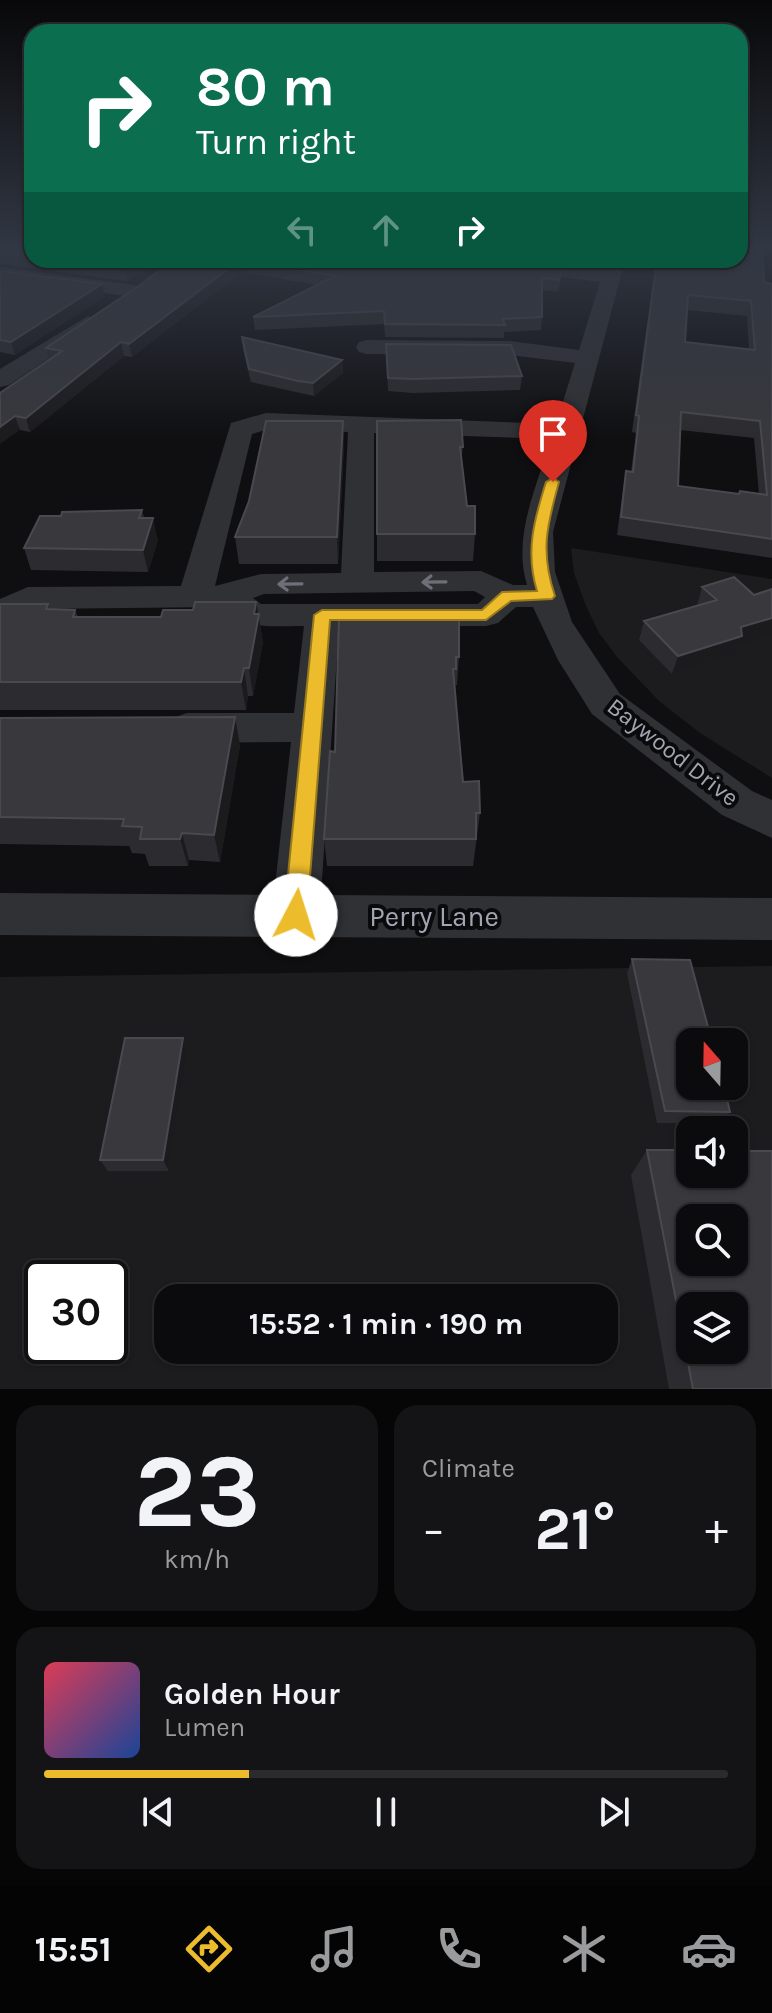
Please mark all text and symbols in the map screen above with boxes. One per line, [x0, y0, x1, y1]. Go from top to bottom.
text: 80 m [196, 54, 335, 119]
icon: right [64, 56, 168, 160]
text: Turn right [196, 121, 356, 163]
icon: left [280, 208, 324, 252]
icon: ahead [364, 208, 408, 252]
icon: right [448, 208, 492, 252]
pin [519, 400, 587, 482]
icon: arrive [531, 412, 575, 456]
one-way arrow [421, 574, 448, 590]
one-way arrow [277, 576, 304, 592]
street label: Baywood Drive [602, 692, 744, 812]
position arrow [254, 873, 338, 957]
street label: Perry Lane [369, 900, 499, 933]
north arrow [676, 1028, 748, 1100]
map controls [676, 1028, 748, 1364]
button: sound [676, 1116, 748, 1188]
button: search [676, 1204, 748, 1276]
speed limit sign: 30 [24, 1260, 128, 1364]
button: layers [676, 1292, 748, 1364]
text: 15:52 · 1 min · 190 m [249, 1306, 523, 1342]
text: 23 [133, 1431, 261, 1552]
text: Climate [422, 1453, 515, 1484]
text: 21° [535, 1494, 616, 1564]
text: − [422, 1504, 445, 1555]
text: + [705, 1504, 728, 1555]
text: km/h [164, 1544, 230, 1575]
text: Golden Hour [164, 1676, 340, 1712]
text: Lumen [164, 1712, 245, 1743]
icon: previous [136, 1790, 180, 1834]
icon: pause [364, 1790, 408, 1834]
icon: next [592, 1790, 636, 1834]
icon: directions [181, 1921, 237, 1977]
icon: music [306, 1921, 362, 1977]
icon: phone [431, 1921, 487, 1977]
icon: climate [556, 1921, 612, 1977]
icon: car [681, 1921, 737, 1977]
text: 15:51 [35, 1928, 112, 1970]

